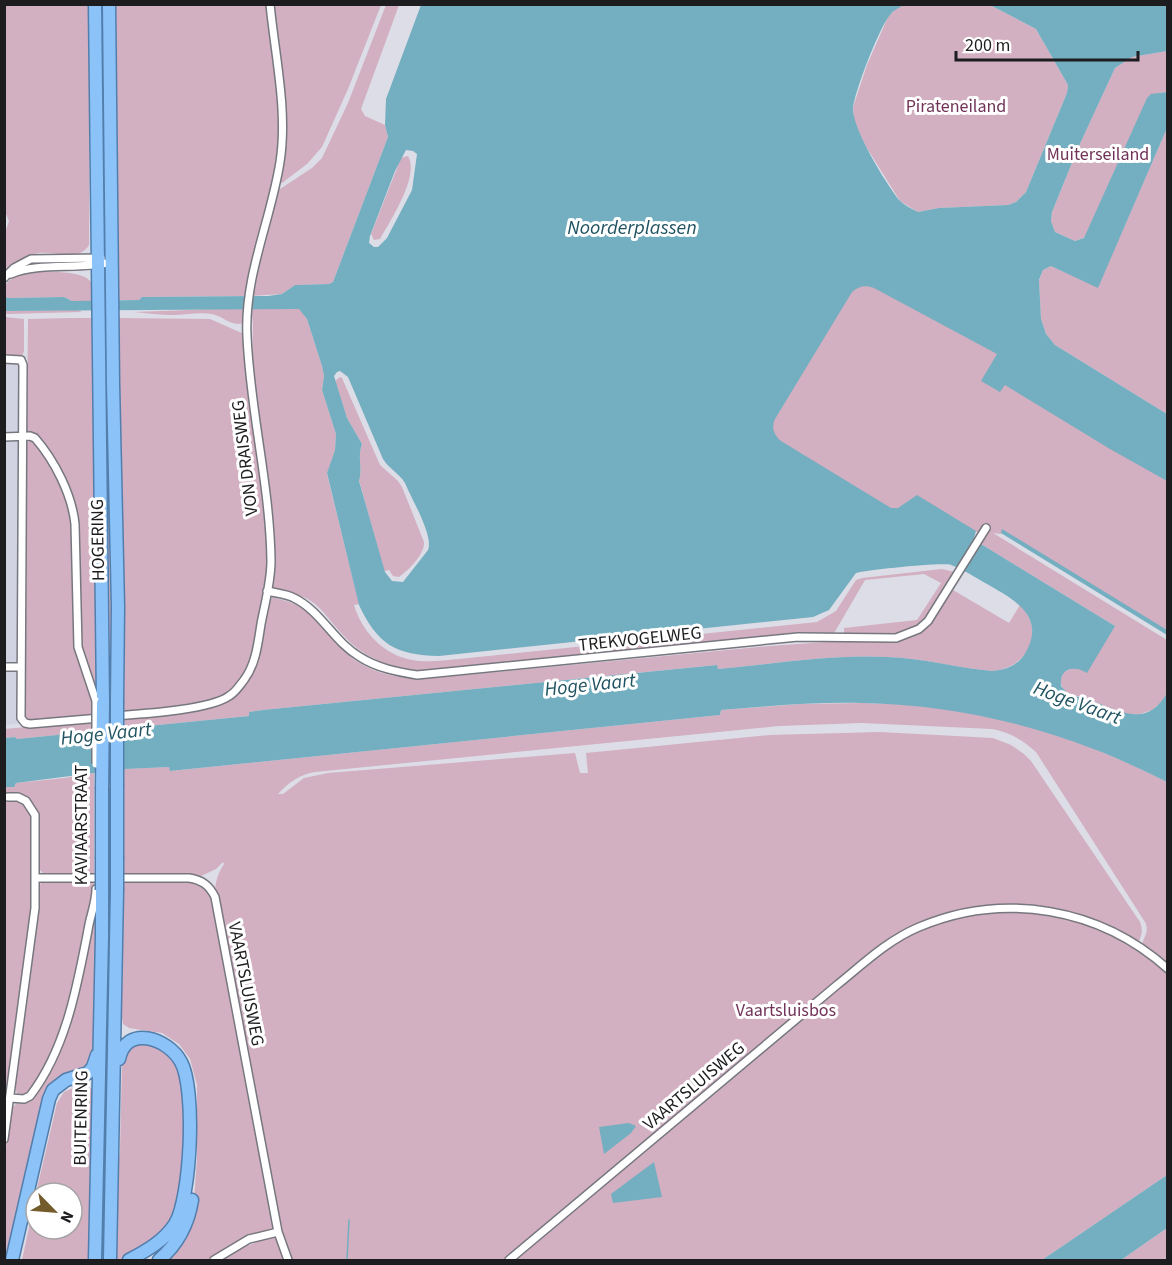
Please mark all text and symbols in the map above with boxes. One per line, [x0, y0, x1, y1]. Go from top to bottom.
scale bar [956, 24, 1138, 62]
text: 200 m [965, 33, 1010, 58]
park label: Pirateneiland [906, 94, 1006, 119]
park label: Muiterseiland [1047, 142, 1149, 167]
water label: Noorderplassen [567, 214, 697, 242]
street label: VON DRAISWEG [225, 399, 265, 517]
street label: HOGERING [85, 499, 111, 581]
street label: TREKVOGELWEG [577, 620, 703, 658]
water label: Hoge Vaart [543, 666, 637, 704]
water label: Hoge Vaart [1029, 674, 1125, 732]
water label: Hoge Vaart [59, 715, 153, 753]
street label: KAVIAARSTRAAT [69, 764, 94, 885]
street label: VAARTSLUISWEG [222, 920, 270, 1048]
park label: Vaartsluisbos [736, 998, 836, 1023]
street label: VAARTSLUISWEG [638, 1036, 750, 1136]
street label: BUITENRING [68, 1070, 94, 1166]
north arrow [24, 1181, 84, 1241]
text: N [54, 1207, 79, 1226]

